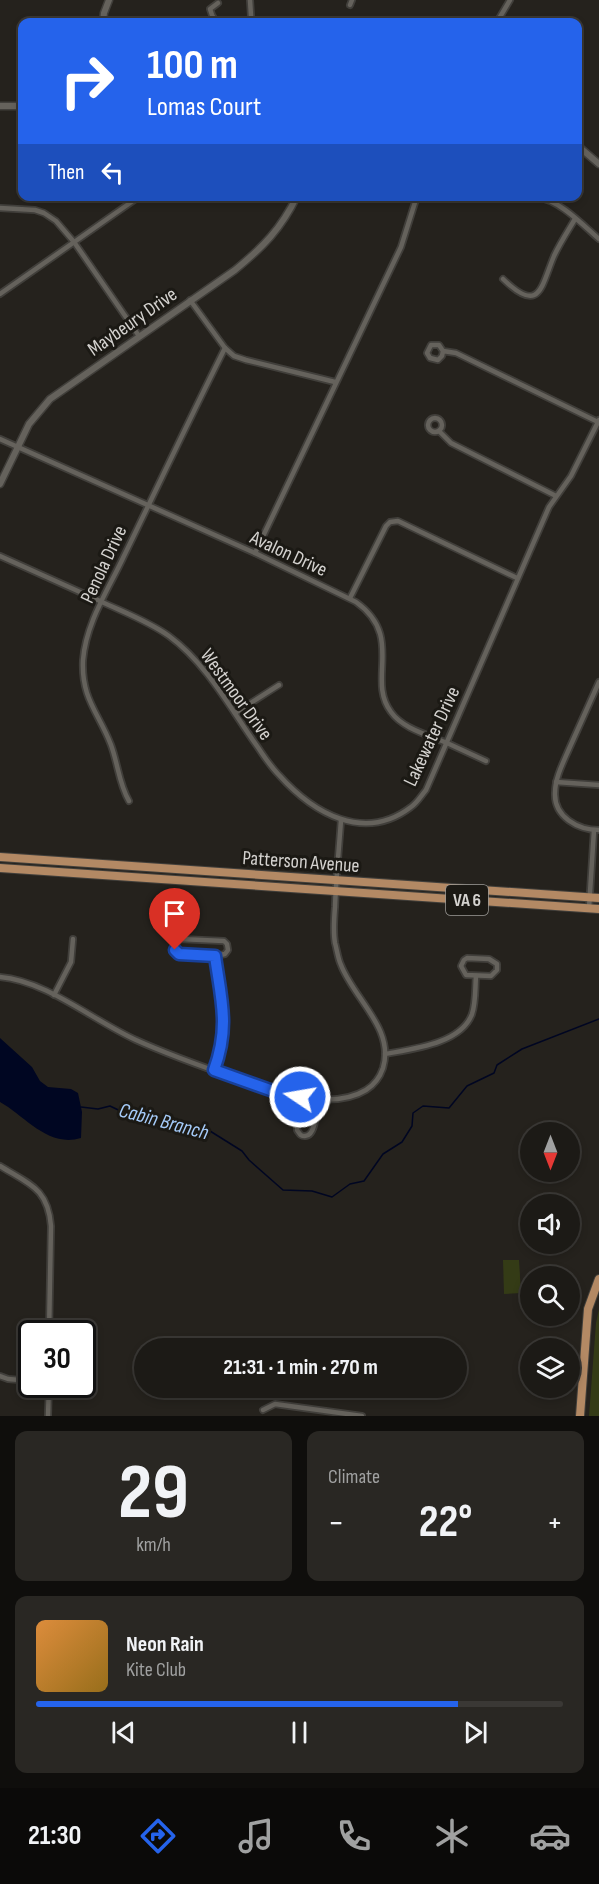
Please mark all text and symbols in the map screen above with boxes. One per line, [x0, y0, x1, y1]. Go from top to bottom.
text: 100 m [147, 40, 238, 91]
icon: right [48, 42, 126, 120]
text: Lomas Court [147, 91, 261, 123]
icon: left [96, 156, 129, 189]
text: Then [48, 159, 84, 186]
street label: Maybeury Drive [83, 282, 182, 361]
street label: Penola Drive [76, 522, 132, 607]
street label: Avalon Drive [245, 525, 331, 582]
street label: Westmoor Drive [195, 644, 277, 745]
street label: Lakewater Drive [398, 683, 465, 790]
street label: Patterson Avenue [241, 846, 360, 878]
road number: VA 6 [446, 885, 488, 915]
pin [149, 888, 200, 950]
icon: arrive [158, 897, 191, 930]
position arrow [268, 1065, 332, 1129]
water label: Cabin Branch [116, 1098, 212, 1145]
north arrow [520, 1122, 580, 1182]
map controls [520, 1122, 580, 1398]
button: sound [520, 1194, 580, 1254]
button: search [520, 1266, 580, 1326]
speed limit sign: 30 [18, 1320, 96, 1398]
button: layers [520, 1338, 580, 1398]
text: 21:31 · 1 min · 270 m [223, 1354, 378, 1381]
text: 29 [118, 1447, 189, 1540]
text: Climate [328, 1465, 380, 1489]
text: 22° [419, 1495, 472, 1550]
text: − [328, 1503, 344, 1543]
text: + [547, 1503, 563, 1543]
text: km/h [136, 1533, 171, 1557]
text: Neon Rain [126, 1631, 204, 1658]
text: Kite Club [126, 1658, 186, 1682]
icon: previous [107, 1716, 140, 1749]
icon: pause [283, 1716, 316, 1749]
icon: next [459, 1716, 492, 1749]
icon: directions [137, 1815, 179, 1857]
icon: music [235, 1815, 277, 1857]
icon: phone [333, 1815, 375, 1857]
icon: climate [431, 1815, 473, 1857]
icon: car [529, 1815, 571, 1857]
text: 21:30 [28, 1820, 81, 1852]

